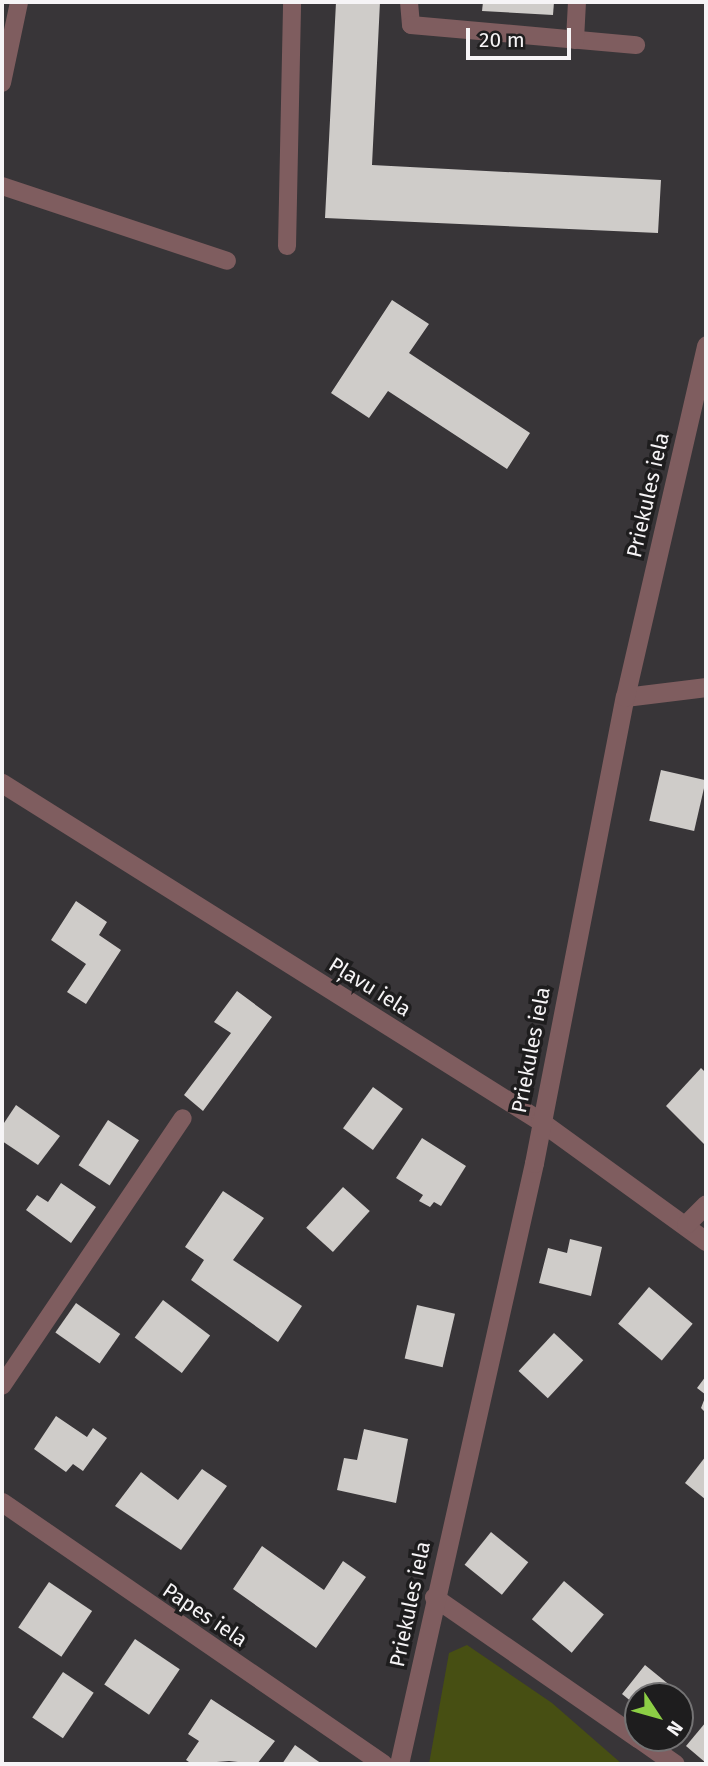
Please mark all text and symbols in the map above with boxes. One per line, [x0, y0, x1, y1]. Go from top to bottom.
scale bar [470, 14, 575, 58]
text: 20 m [479, 27, 525, 53]
street label: Priekules iela [621, 430, 675, 560]
street label: Pļavu iela [324, 952, 416, 1022]
street label: Priekules iela [506, 985, 556, 1115]
street label: Priekules iela [384, 1539, 436, 1669]
street label: Papes iela [158, 1578, 252, 1652]
north arrow [624, 1682, 694, 1752]
text: N [662, 1717, 688, 1740]

